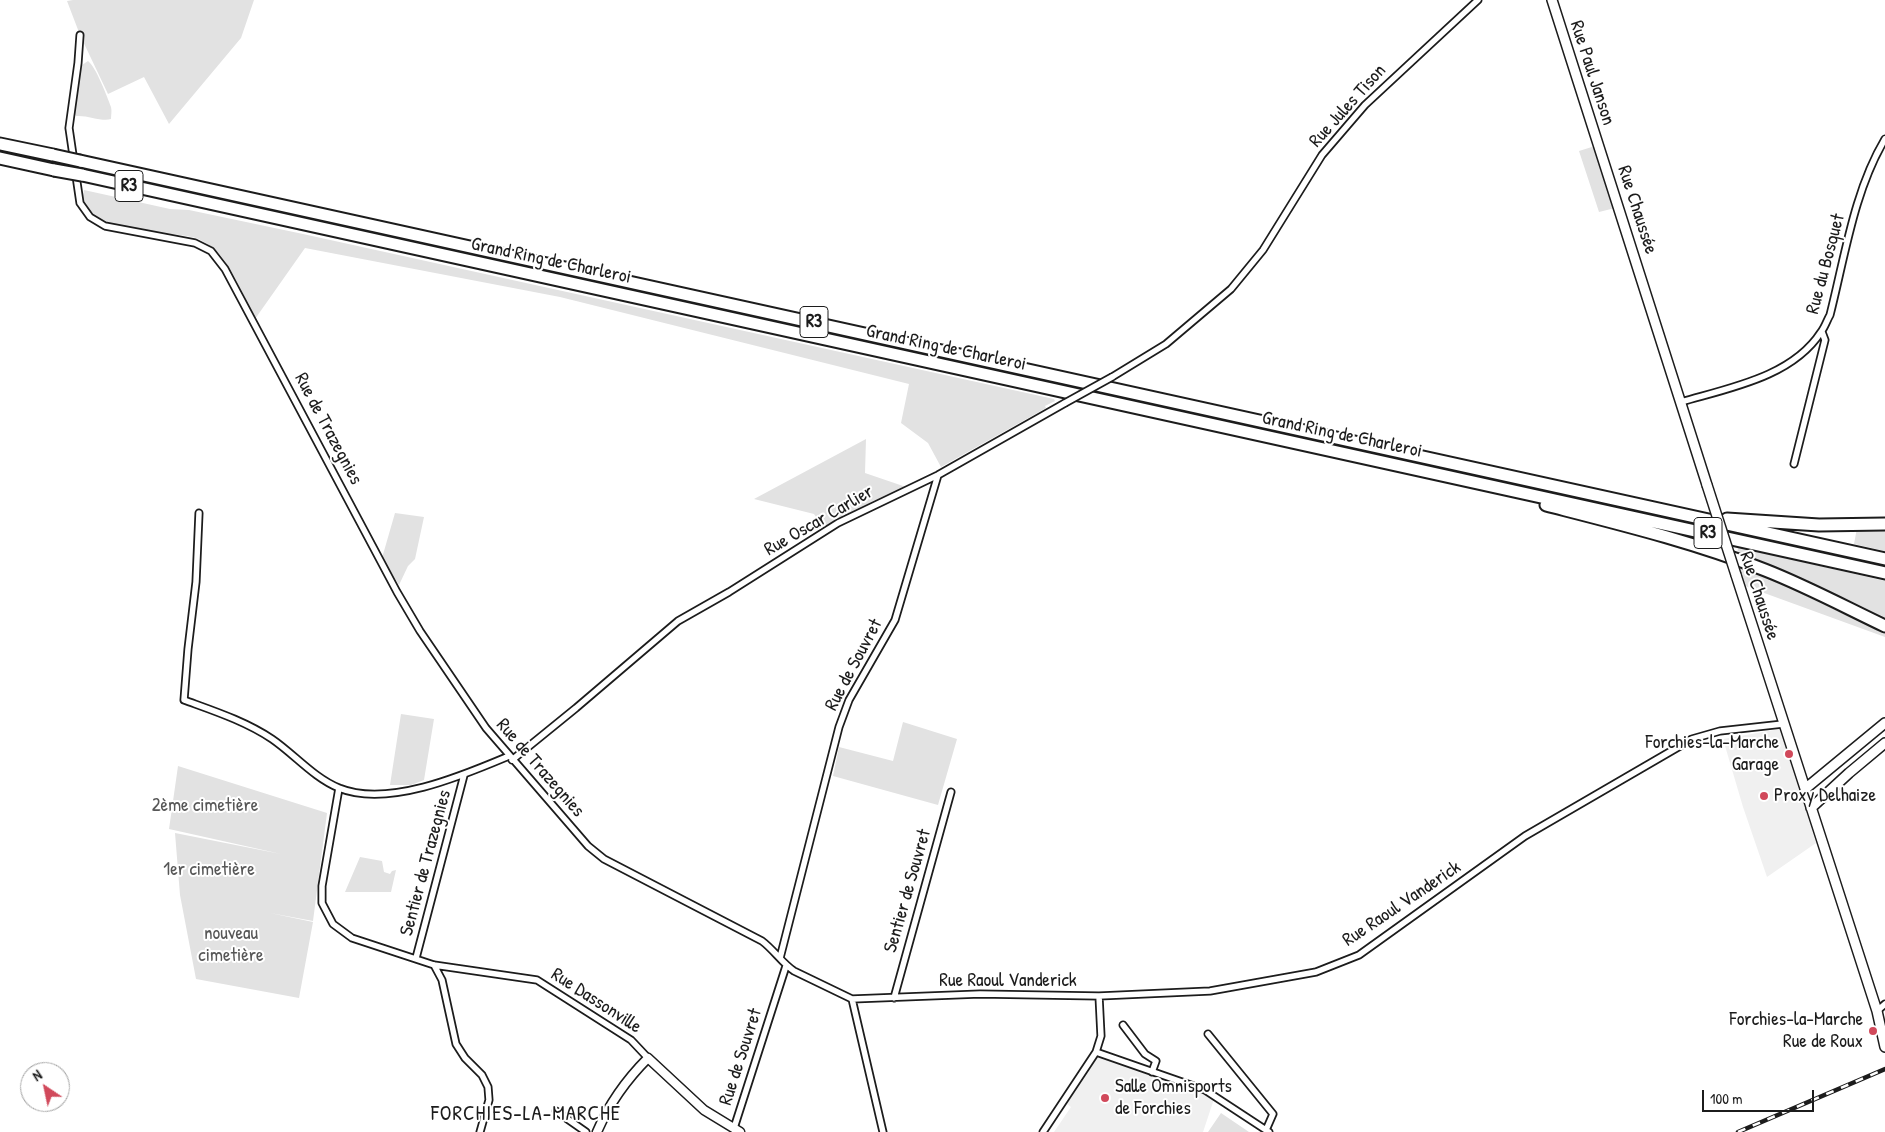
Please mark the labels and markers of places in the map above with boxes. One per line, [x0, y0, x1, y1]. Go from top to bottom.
place label: Forchies-la-Marche Garage [1646, 732, 1779, 776]
marker: Forchies-la-Marche Garage [1783, 748, 1795, 760]
place label: Proxy Delhaize [1774, 785, 1876, 807]
marker: Proxy Delhaize [1758, 790, 1770, 802]
place label: Forchies-la-Marche Rue de Roux [1730, 1009, 1863, 1053]
marker: Forchies-la-Marche Rue de Roux [1867, 1025, 1879, 1037]
place label: Salle Omnisports de Forchies [1115, 1076, 1232, 1120]
marker: Salle Omnisports de Forchies [1099, 1092, 1111, 1104]

